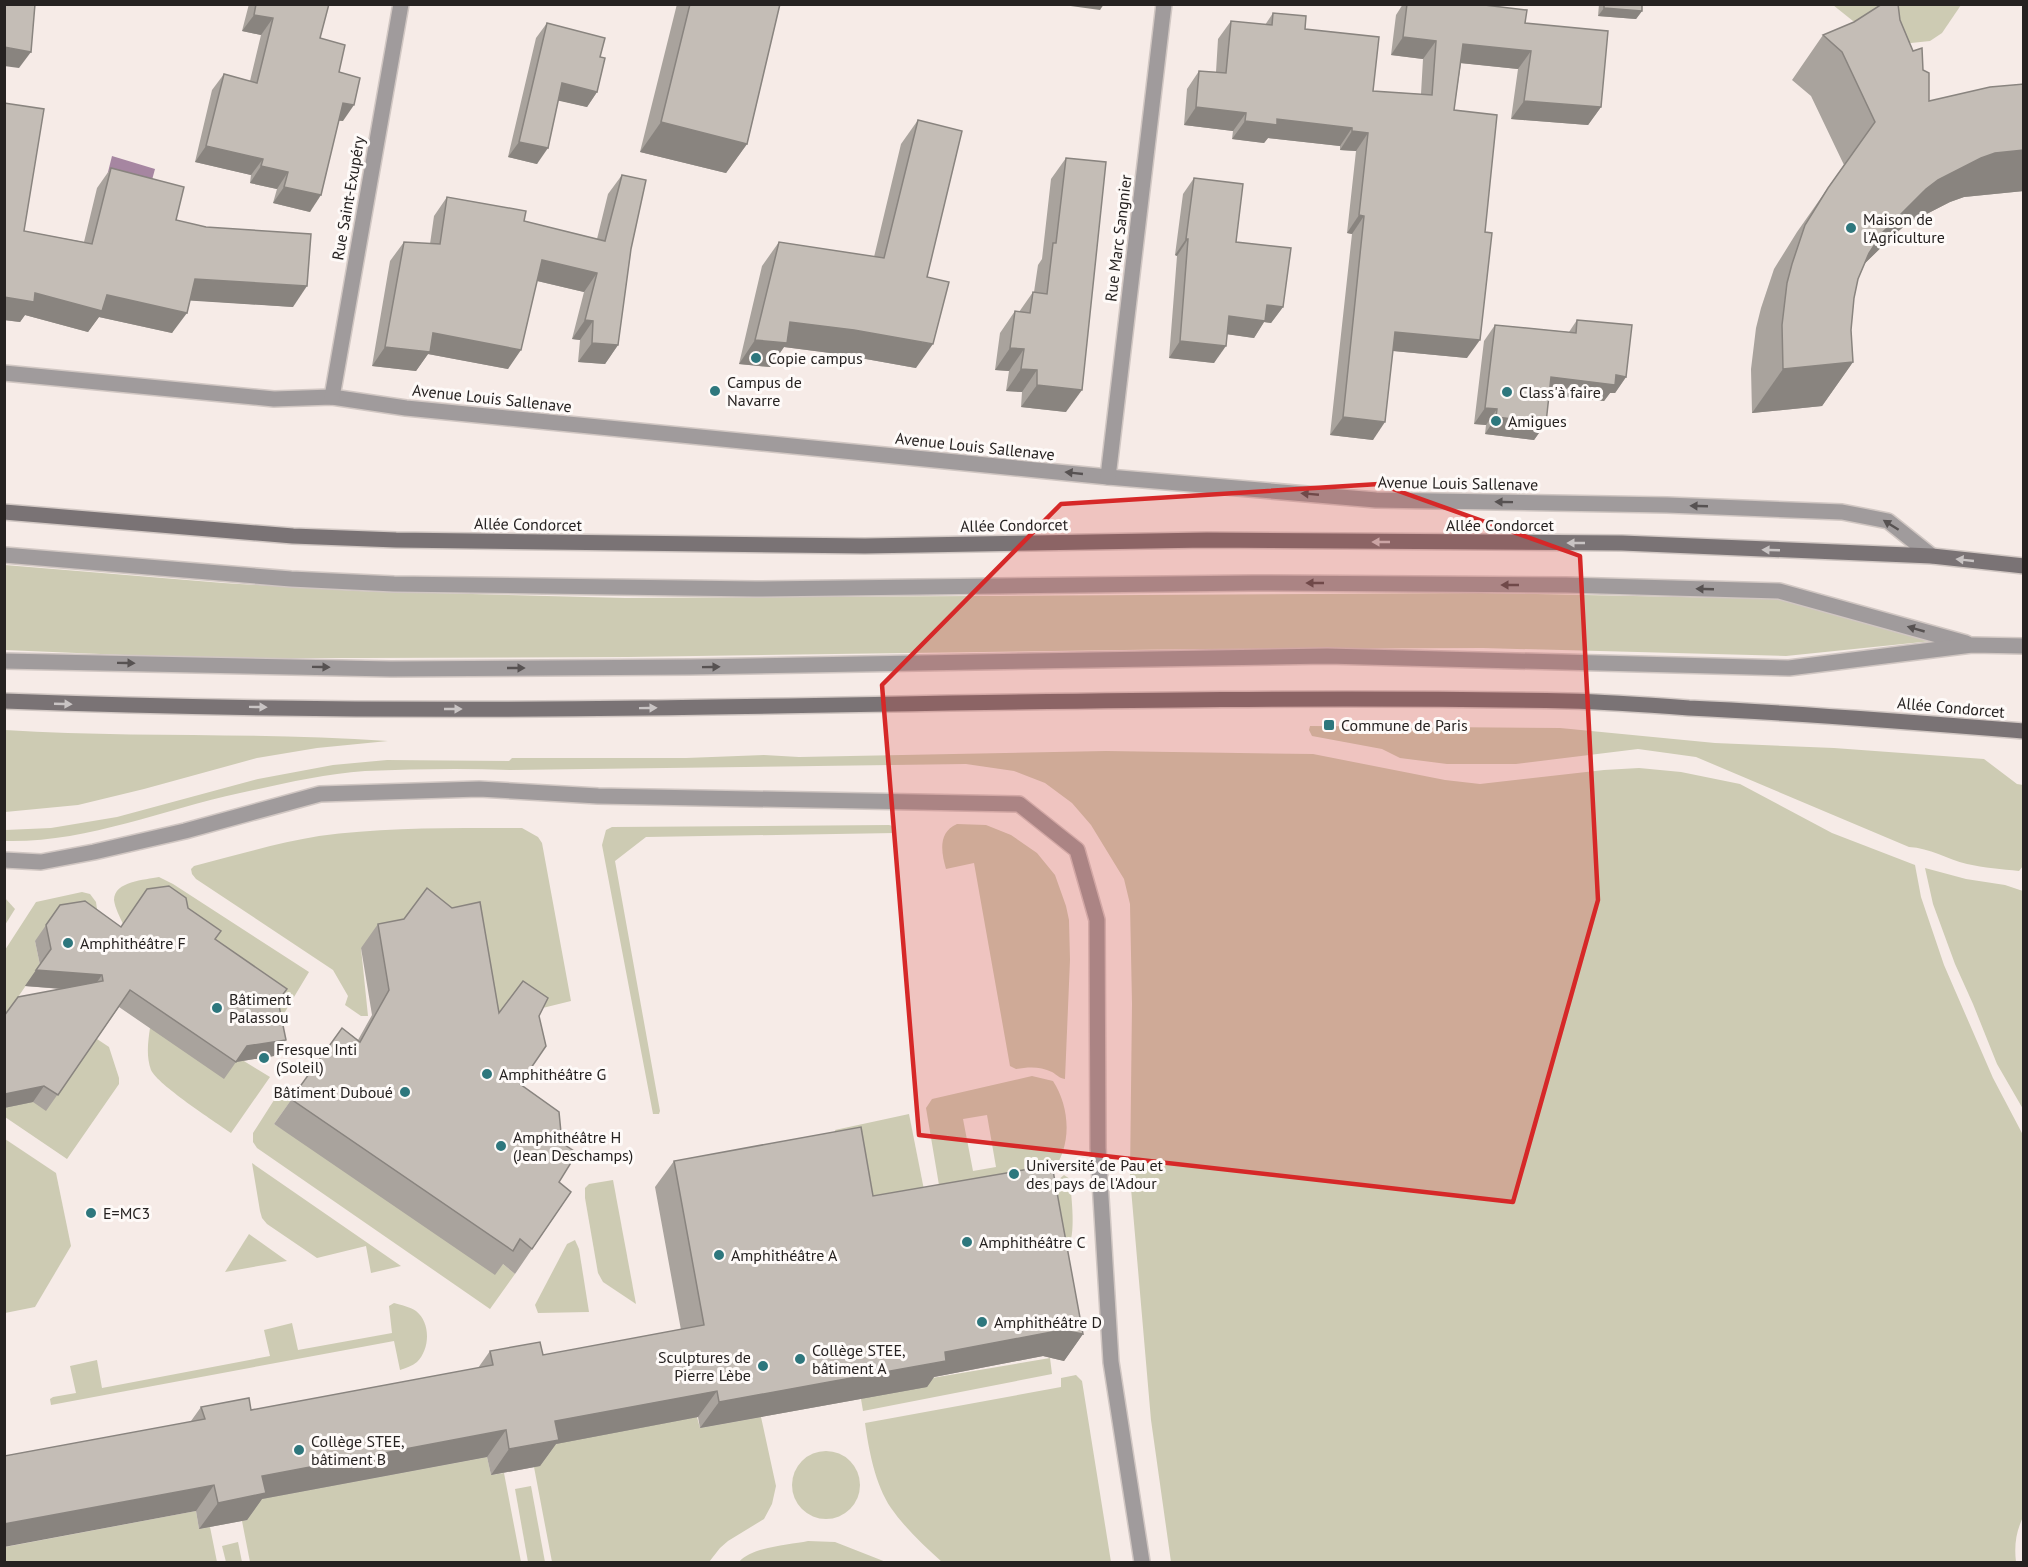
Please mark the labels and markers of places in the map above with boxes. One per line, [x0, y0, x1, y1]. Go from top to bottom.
place label: Maison de l'Agriculture [1863, 209, 1945, 247]
marker: Maison de l'Agriculture [1844, 221, 1858, 235]
place label: Copie campus [768, 348, 863, 368]
marker: Copie campus [749, 351, 763, 365]
place label: Campus de Navarre [727, 372, 802, 410]
place label: Class'à faire [1519, 382, 1601, 402]
marker: Campus de Navarre [708, 384, 722, 398]
marker: Class'à faire [1500, 385, 1514, 399]
place label: Amigues [1508, 411, 1567, 431]
marker: Amigues [1489, 414, 1503, 428]
place label: Commune de Paris [1341, 715, 1468, 735]
marker: Commune de Paris [1322, 718, 1336, 732]
place label: Amphithéâtre F [80, 933, 186, 953]
marker: Amphithéâtre F [61, 936, 75, 950]
place label: Bâtiment Palassou [229, 989, 292, 1027]
marker: Bâtiment Palassou [210, 1001, 224, 1015]
place label: Fresque Inti (Soleil) [276, 1039, 357, 1077]
marker: Fresque Inti (Soleil) [257, 1051, 271, 1065]
place label: Amphithéâtre G [499, 1064, 606, 1084]
marker: Amphithéâtre G [480, 1067, 494, 1081]
place label: Bâtiment Duboué [273, 1082, 393, 1102]
marker: Bâtiment Duboué [398, 1085, 412, 1099]
place label: Amphithéâtre H (Jean Deschamps) [513, 1127, 633, 1165]
marker: Amphithéâtre H (Jean Deschamps) [494, 1139, 508, 1153]
place label: Université de Pau et des pays de l'Adour [1026, 1155, 1164, 1193]
marker: Université de Pau et des pays de l'Adour [1007, 1167, 1021, 1181]
place label: E=MC3 [103, 1203, 150, 1223]
marker: E=MC3 [84, 1206, 98, 1220]
place label: Amphithéâtre C [979, 1232, 1086, 1252]
marker: Amphithéâtre C [960, 1235, 974, 1249]
place label: Amphithéâtre A [731, 1245, 838, 1265]
marker: Amphithéâtre A [712, 1248, 726, 1262]
place label: Amphithéâtre D [994, 1312, 1102, 1332]
marker: Amphithéâtre D [975, 1315, 989, 1329]
place label: Collège STEE, bâtiment A [812, 1340, 906, 1378]
place label: Sculptures de Pierre Lèbe [658, 1347, 751, 1385]
marker: Collège STEE, bâtiment A [793, 1352, 807, 1366]
marker: Sculptures de Pierre Lèbe [756, 1359, 770, 1373]
place label: Collège STEE, bâtiment B [311, 1431, 405, 1469]
marker: Collège STEE, bâtiment B [292, 1443, 306, 1457]

